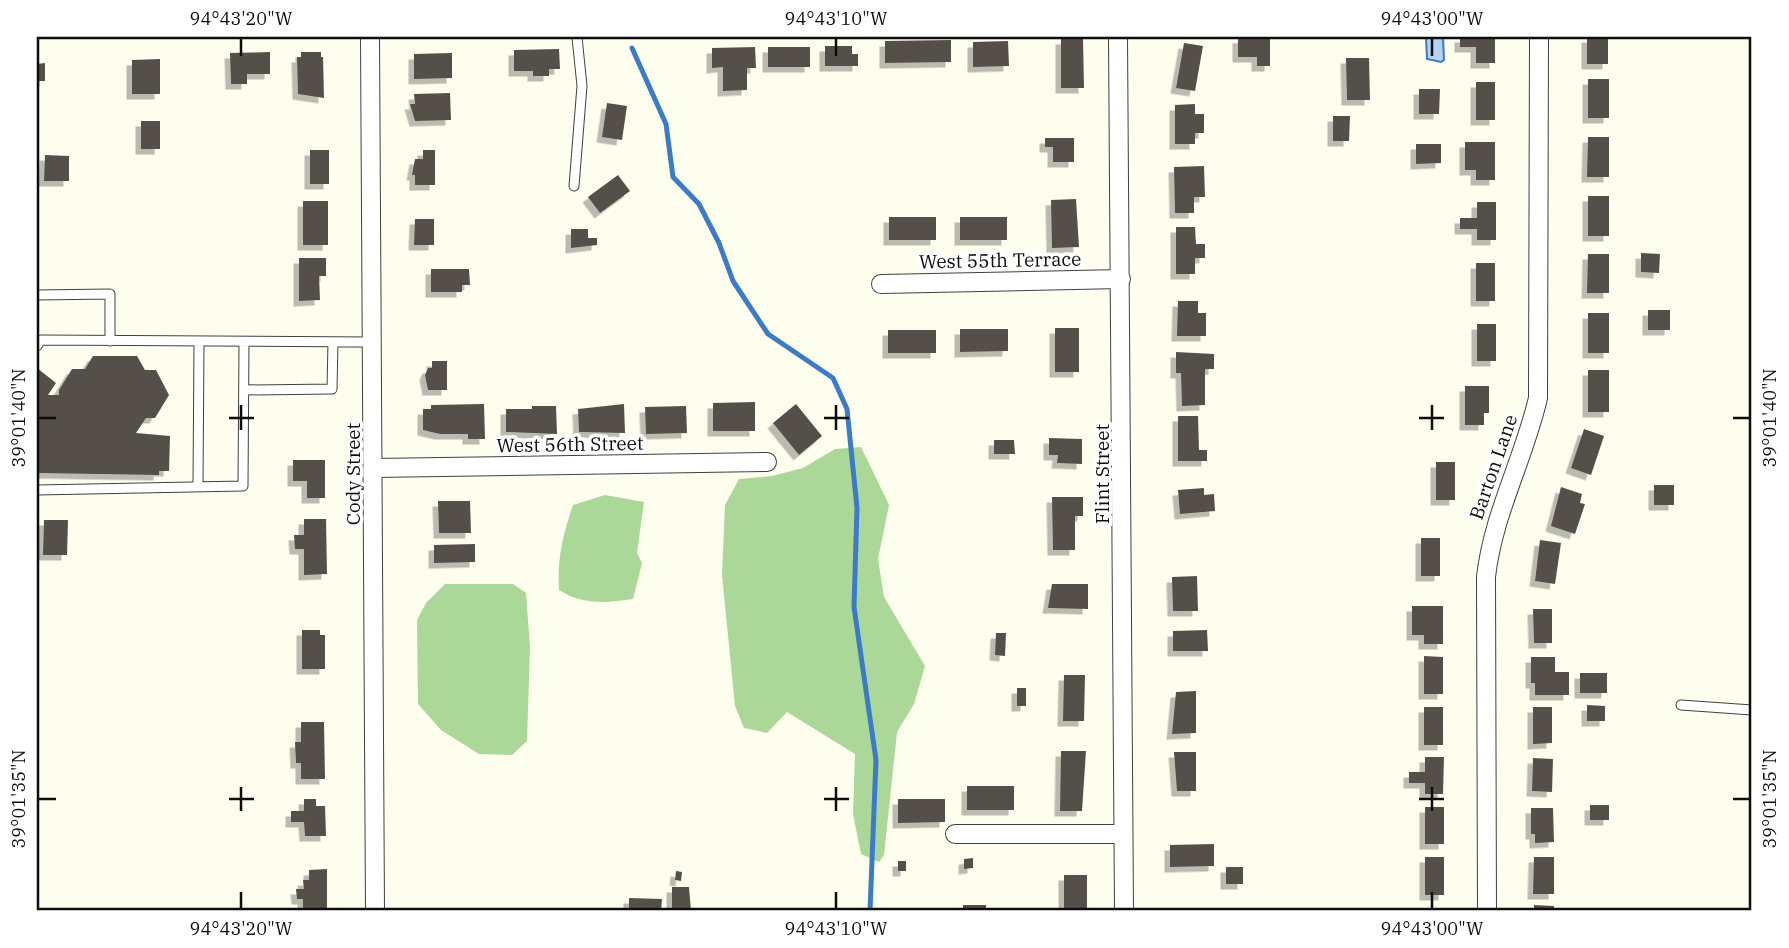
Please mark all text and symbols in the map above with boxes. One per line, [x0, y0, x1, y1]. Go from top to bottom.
text: 94°43'20"W [190, 7, 293, 30]
text: 94°43'10"W [785, 7, 888, 30]
text: 94°43'00"W [1381, 7, 1484, 30]
street label: West 55th Terrace [919, 247, 1081, 273]
text: 39°01'40"N [7, 369, 30, 468]
text: 39°01'40"N [1758, 369, 1781, 468]
street label: Barton Lane [1464, 411, 1522, 523]
street label: Cody Street [341, 422, 365, 525]
street label: Flint Street [1090, 424, 1114, 524]
street label: West 56th Street [496, 431, 644, 457]
text: 39°01'35"N [7, 750, 30, 849]
text: 39°01'35"N [1758, 750, 1781, 849]
text: 94°43'20"W [190, 917, 293, 940]
text: 94°43'10"W [785, 917, 888, 940]
text: 94°43'00"W [1381, 917, 1484, 940]

